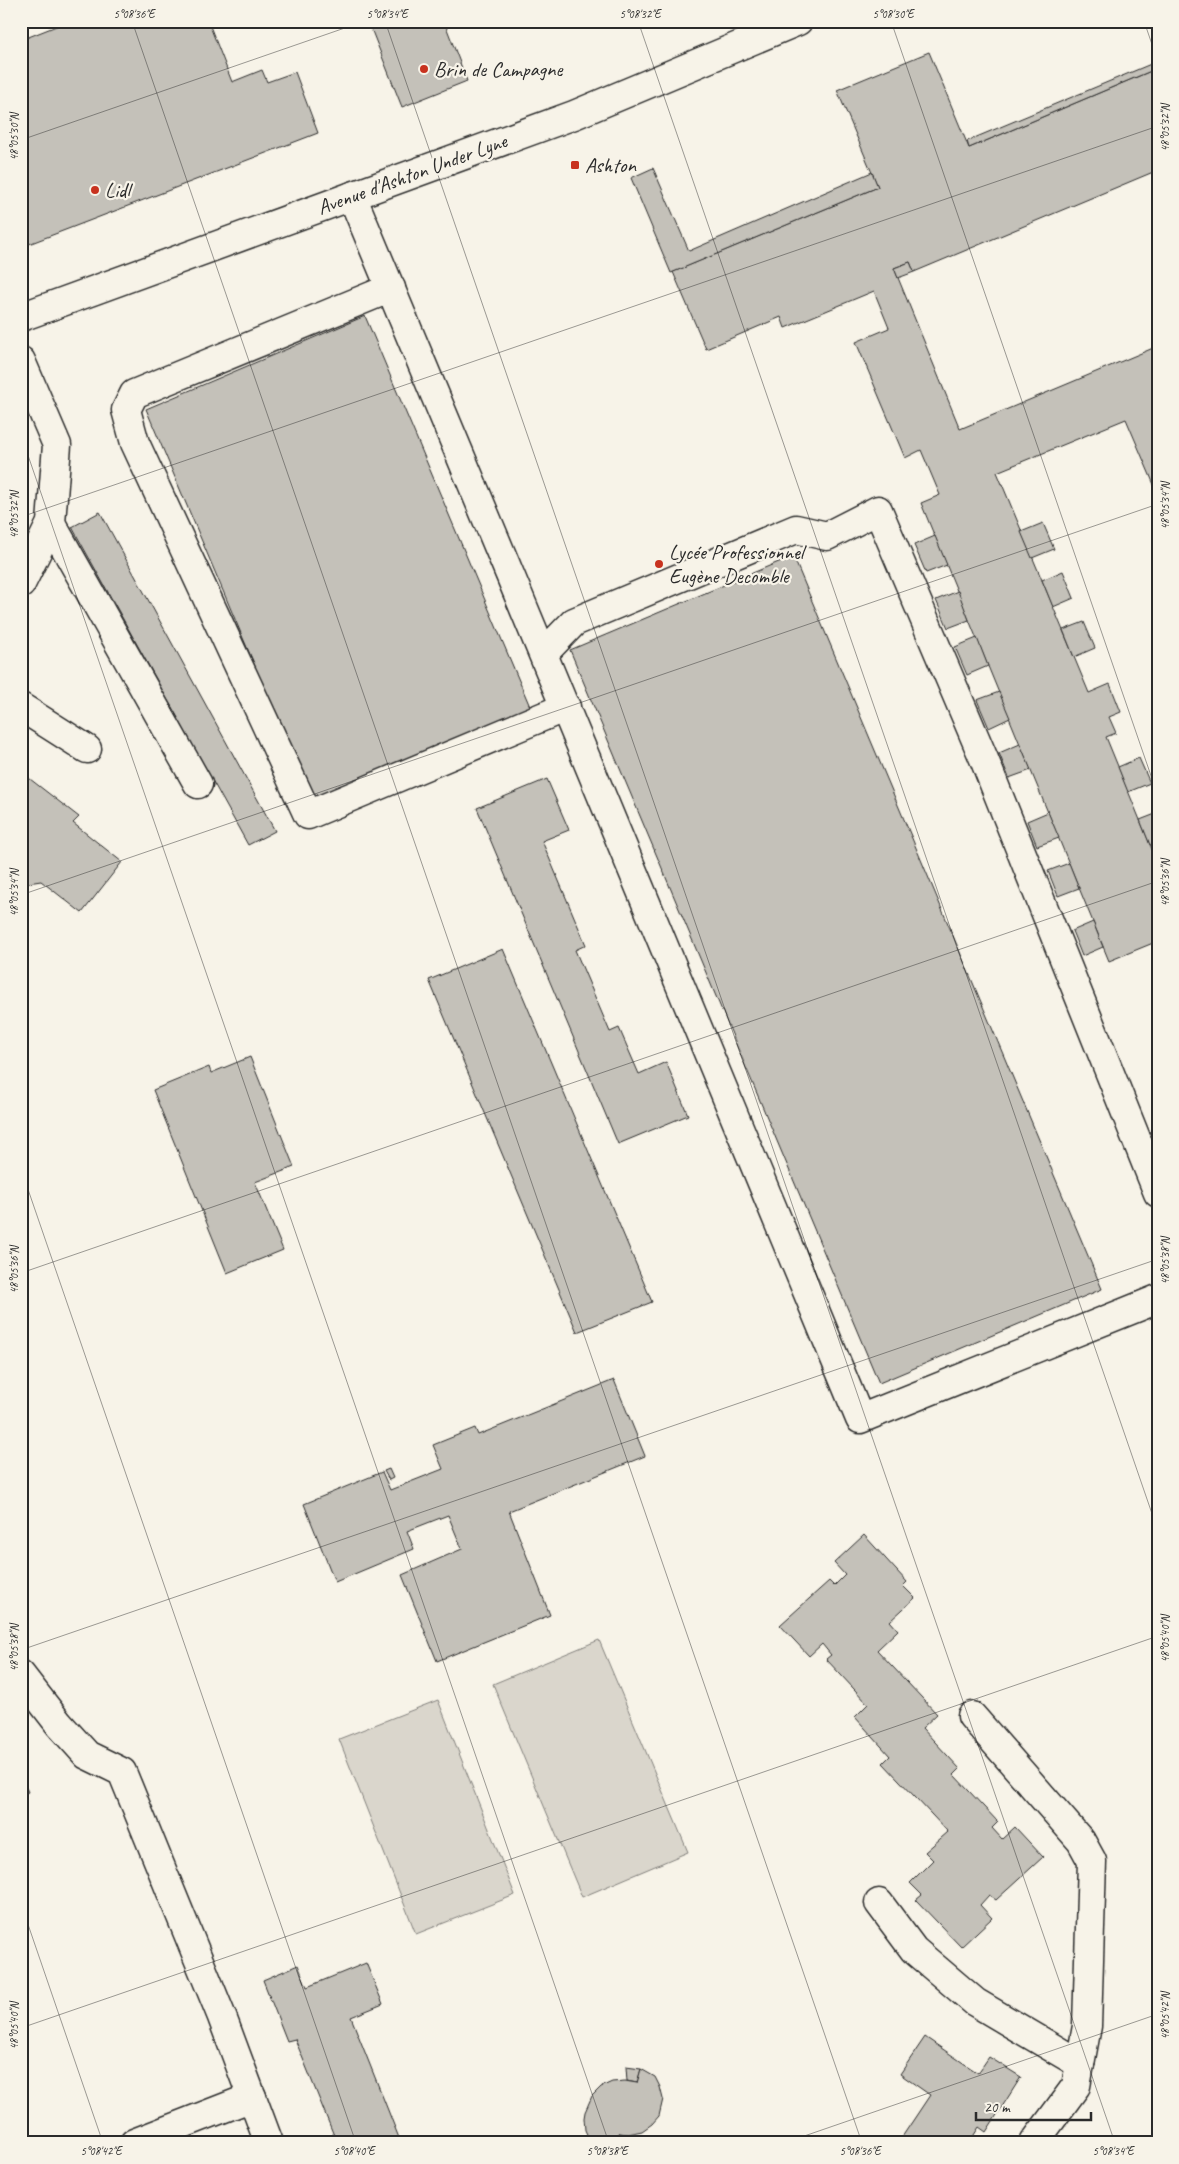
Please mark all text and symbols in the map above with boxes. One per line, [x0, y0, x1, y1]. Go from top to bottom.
text: 5°08'36"E [114, 6, 156, 22]
text: 5°08'34"E [367, 6, 409, 22]
text: 5°08'32"E [620, 6, 662, 22]
text: 5°08'30"E [873, 6, 915, 22]
place label: Brin de Campagne [434, 56, 564, 82]
marker: Brin de Campagne [418, 63, 430, 75]
text: 48°05'32"N [1157, 103, 1173, 152]
text: 48°05'30"N [6, 112, 22, 161]
street label: Avenue d'Ashton Under Lyne [314, 127, 511, 220]
place label: Ashton [585, 152, 636, 178]
marker: Ashton [569, 159, 581, 171]
place label: Lidl [105, 177, 133, 203]
marker: Lidl [89, 184, 101, 196]
text: 48°05'34"N [1157, 481, 1173, 530]
text: 48°05'32"N [6, 490, 22, 539]
place label: Lycée Professionnel Eugène Decomble [669, 539, 807, 589]
marker: Lycée Professionnel Eugène Decomble [653, 558, 665, 570]
text: 48°05'36"N [1157, 858, 1173, 907]
text: 48°05'34"N [6, 868, 22, 917]
text: 48°05'38"N [1157, 1236, 1173, 1285]
text: 48°05'36"N [6, 1245, 22, 1294]
text: 48°05'40"N [1157, 1614, 1173, 1663]
text: 48°05'38"N [6, 1623, 22, 1672]
text: 48°05'42"N [1157, 1991, 1173, 2040]
text: 48°05'40"N [6, 2001, 22, 2050]
scale bar [976, 2089, 1092, 2121]
text: 20 m [984, 2098, 1011, 2117]
text: 5°08'42"E [81, 2143, 123, 2159]
text: 5°08'40"E [334, 2143, 376, 2159]
text: 5°08'38"E [587, 2143, 629, 2159]
text: 5°08'36"E [840, 2143, 882, 2159]
text: 5°08'34"E [1093, 2143, 1135, 2159]

